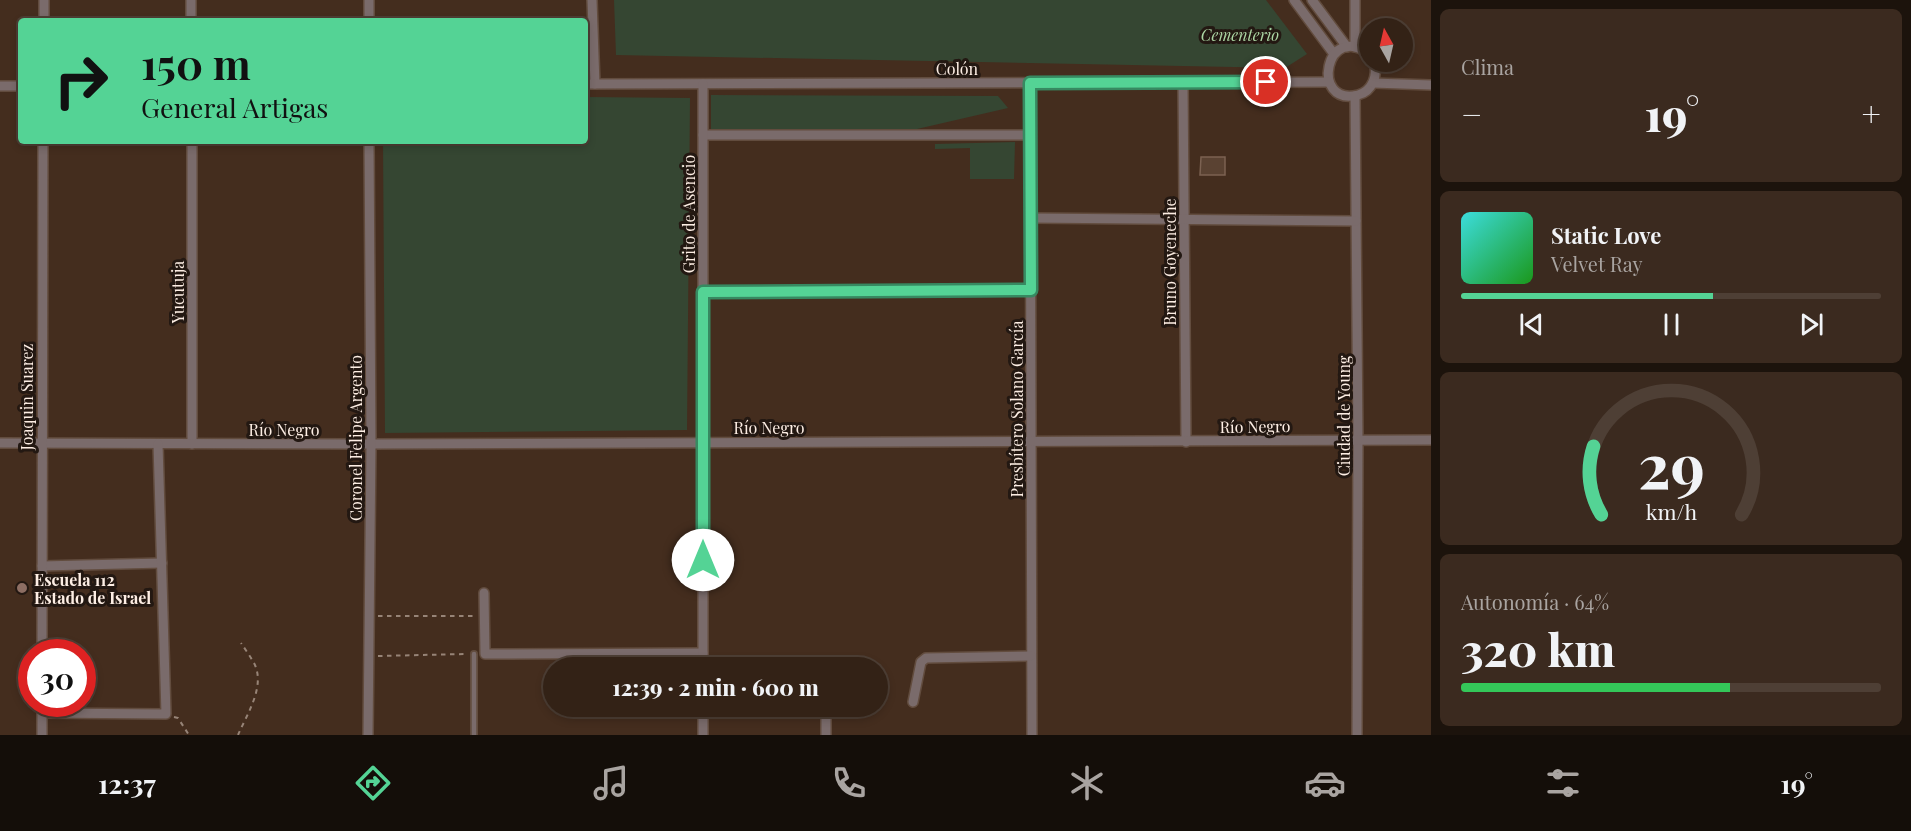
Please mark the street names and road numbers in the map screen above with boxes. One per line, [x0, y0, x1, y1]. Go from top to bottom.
street label: Colón [936, 58, 979, 79]
street label: Grito de Asencio [678, 155, 699, 273]
street label: Bruno Goyeneche [1159, 198, 1180, 326]
street label: Yucutuja [167, 261, 188, 324]
street label: Presbítero Solano García [1006, 321, 1027, 497]
street label: Joaquin Suarez [16, 343, 37, 451]
street label: Coronel Felipe Argento [345, 355, 366, 521]
street label: Ciudad de Young [1333, 355, 1354, 476]
street label: Río Negro [1219, 415, 1291, 437]
street label: Río Negro [734, 417, 805, 438]
street label: Río Negro [249, 419, 320, 440]

